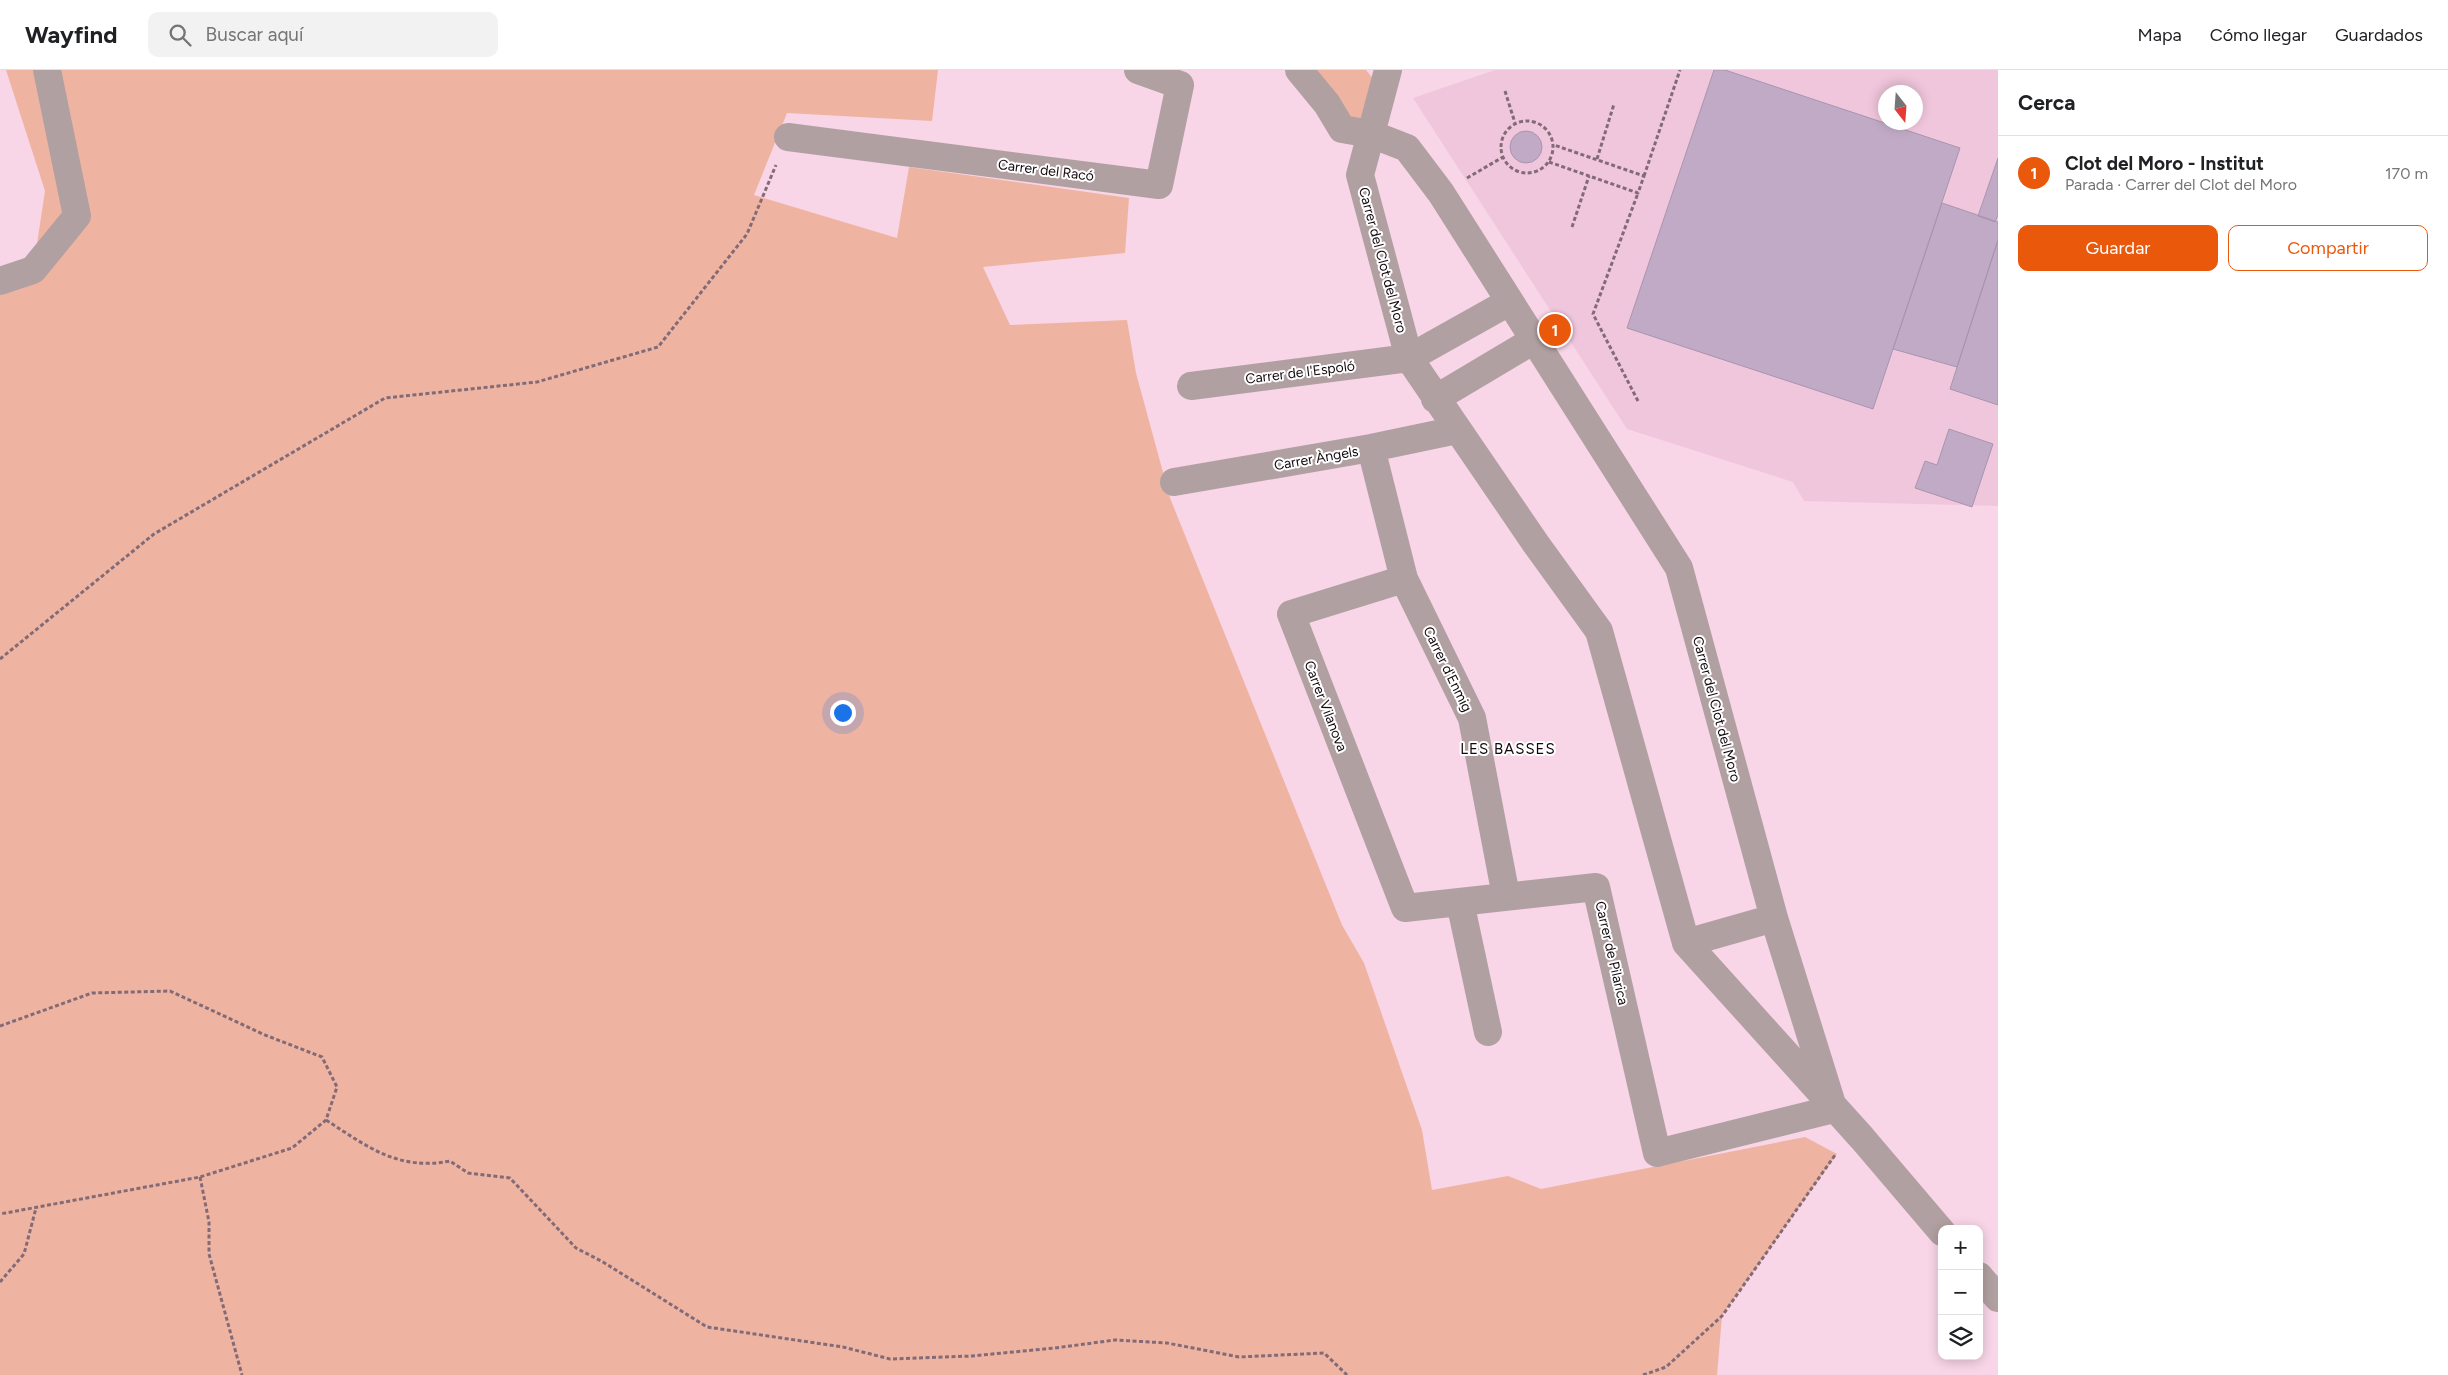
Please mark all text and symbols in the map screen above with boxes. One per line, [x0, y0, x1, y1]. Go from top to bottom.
search box [148, 12, 498, 57]
text: Wayfind [25, 20, 118, 49]
icon: search [166, 21, 194, 49]
text: Buscar aquí [206, 23, 303, 46]
text: Mapa [2137, 24, 2182, 46]
text: Cómo llegar [2210, 24, 2307, 46]
text: Guardados [2335, 24, 2423, 46]
north arrow [1878, 85, 1923, 130]
text: Cerca [2018, 90, 2075, 115]
text: Clot del Moro - Institut [2065, 152, 2264, 175]
street label: Carrer del Racó [997, 156, 1095, 185]
text: 1 [2031, 164, 2037, 183]
text: 170 m [2385, 164, 2428, 183]
text: Parada · Carrer del Clot del Moro [2065, 175, 2297, 194]
street label: Carrer del Clot del Moro [1355, 185, 1410, 335]
button: Guardar [2018, 225, 2218, 271]
button: Compartir [2228, 225, 2428, 271]
pin: 1 [1539, 311, 1571, 349]
street label: Carrer de l'Espoló [1244, 357, 1356, 388]
street label: Carrer Àngels [1273, 443, 1360, 474]
street label: Carrer d'Enmig [1420, 624, 1476, 715]
street label: Carrer del Clot del Moro [1689, 634, 1744, 784]
street label: Carrer Vilanova [1300, 658, 1351, 754]
your location [830, 700, 856, 726]
district label: LES BASSES [1460, 740, 1556, 758]
street label: Carrer de Pilarica [1591, 900, 1632, 1007]
map controls [1938, 1225, 1983, 1360]
button: + [1938, 1225, 1983, 1270]
button: − [1938, 1270, 1983, 1315]
button: layers [1938, 1315, 1983, 1360]

